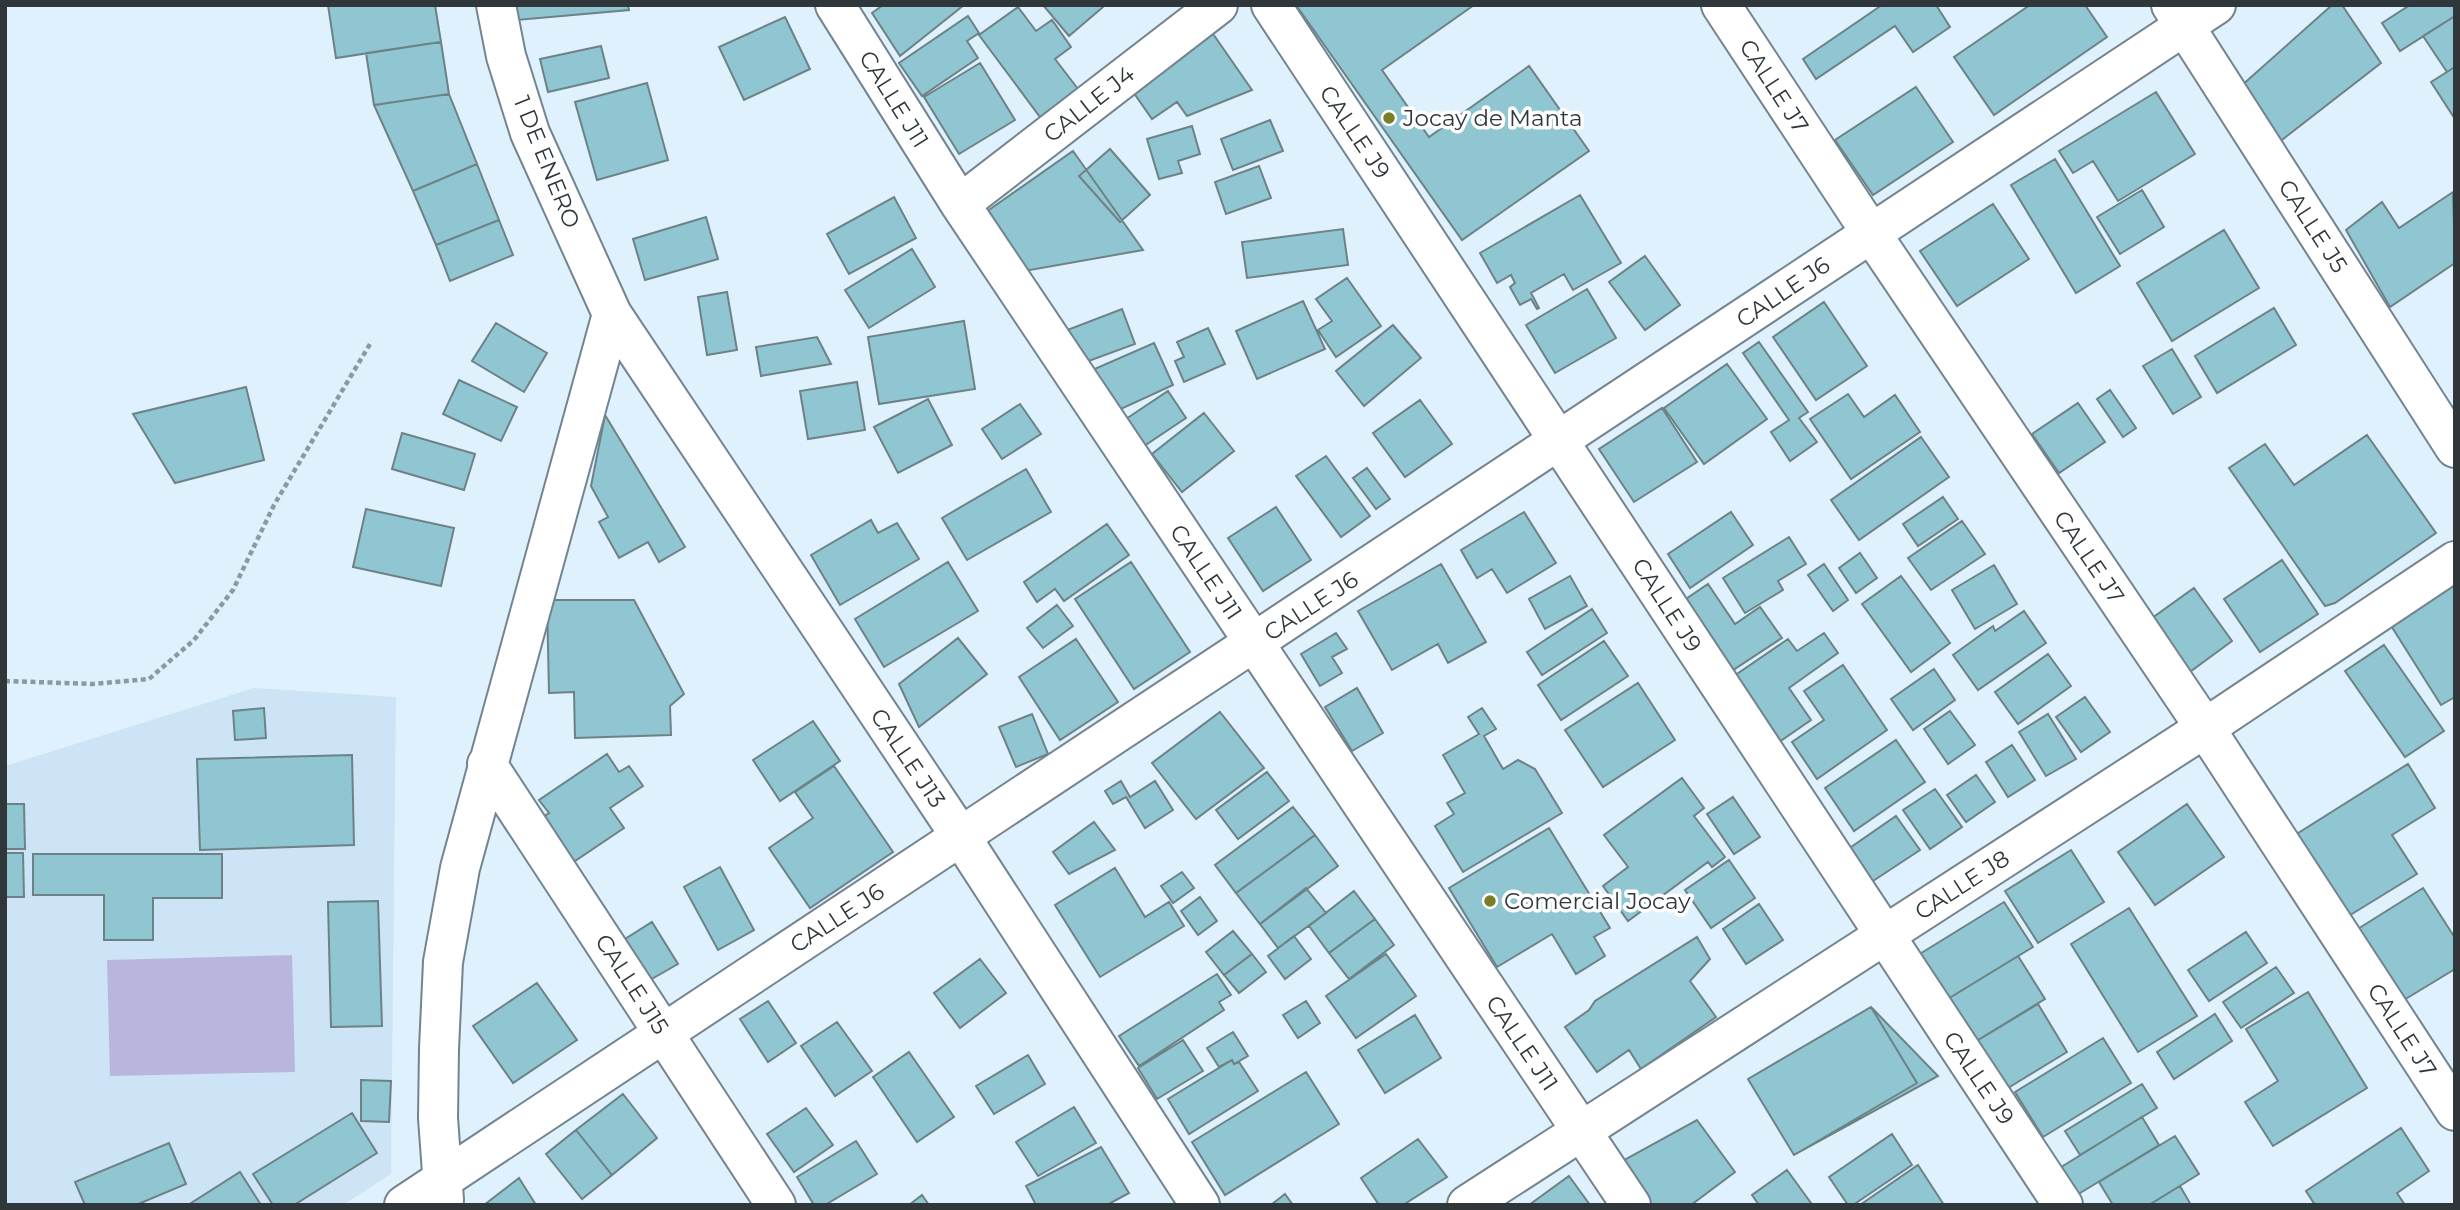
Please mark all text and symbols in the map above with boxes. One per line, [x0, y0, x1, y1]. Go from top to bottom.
street label: CALLE J7 [1733, 34, 1815, 138]
street label: CALLE J11 [853, 45, 935, 153]
street label: CALLE J4 [1038, 60, 1140, 148]
street label: CALLE J9 [1314, 80, 1396, 184]
street label: 1 DE ENERO [508, 92, 586, 232]
place label: Jocay de Manta [1402, 104, 1583, 132]
marker: Jocay de Manta [1381, 110, 1397, 126]
street label: CALLE J5 [2273, 174, 2353, 278]
street label: CALLE J6 [1731, 251, 1835, 333]
street label: CALLE J7 [2048, 505, 2130, 609]
street label: CALLE J11 [1164, 519, 1248, 625]
street label: CALLE J9 [1626, 553, 1708, 657]
street label: CALLE J6 [1259, 565, 1363, 647]
street label: CALLE J13 [865, 703, 951, 813]
street label: CALLE J8 [1909, 844, 2015, 926]
street label: CALLE J6 [785, 877, 889, 959]
place label: Comercial Jocay [1504, 887, 1691, 915]
marker: Comercial Jocay [1482, 893, 1498, 909]
street label: CALLE J15 [589, 929, 675, 1039]
street label: CALLE J7 [2361, 978, 2443, 1082]
street label: CALLE J11 [1480, 990, 1564, 1096]
street label: CALLE J9 [1938, 1026, 2020, 1130]

